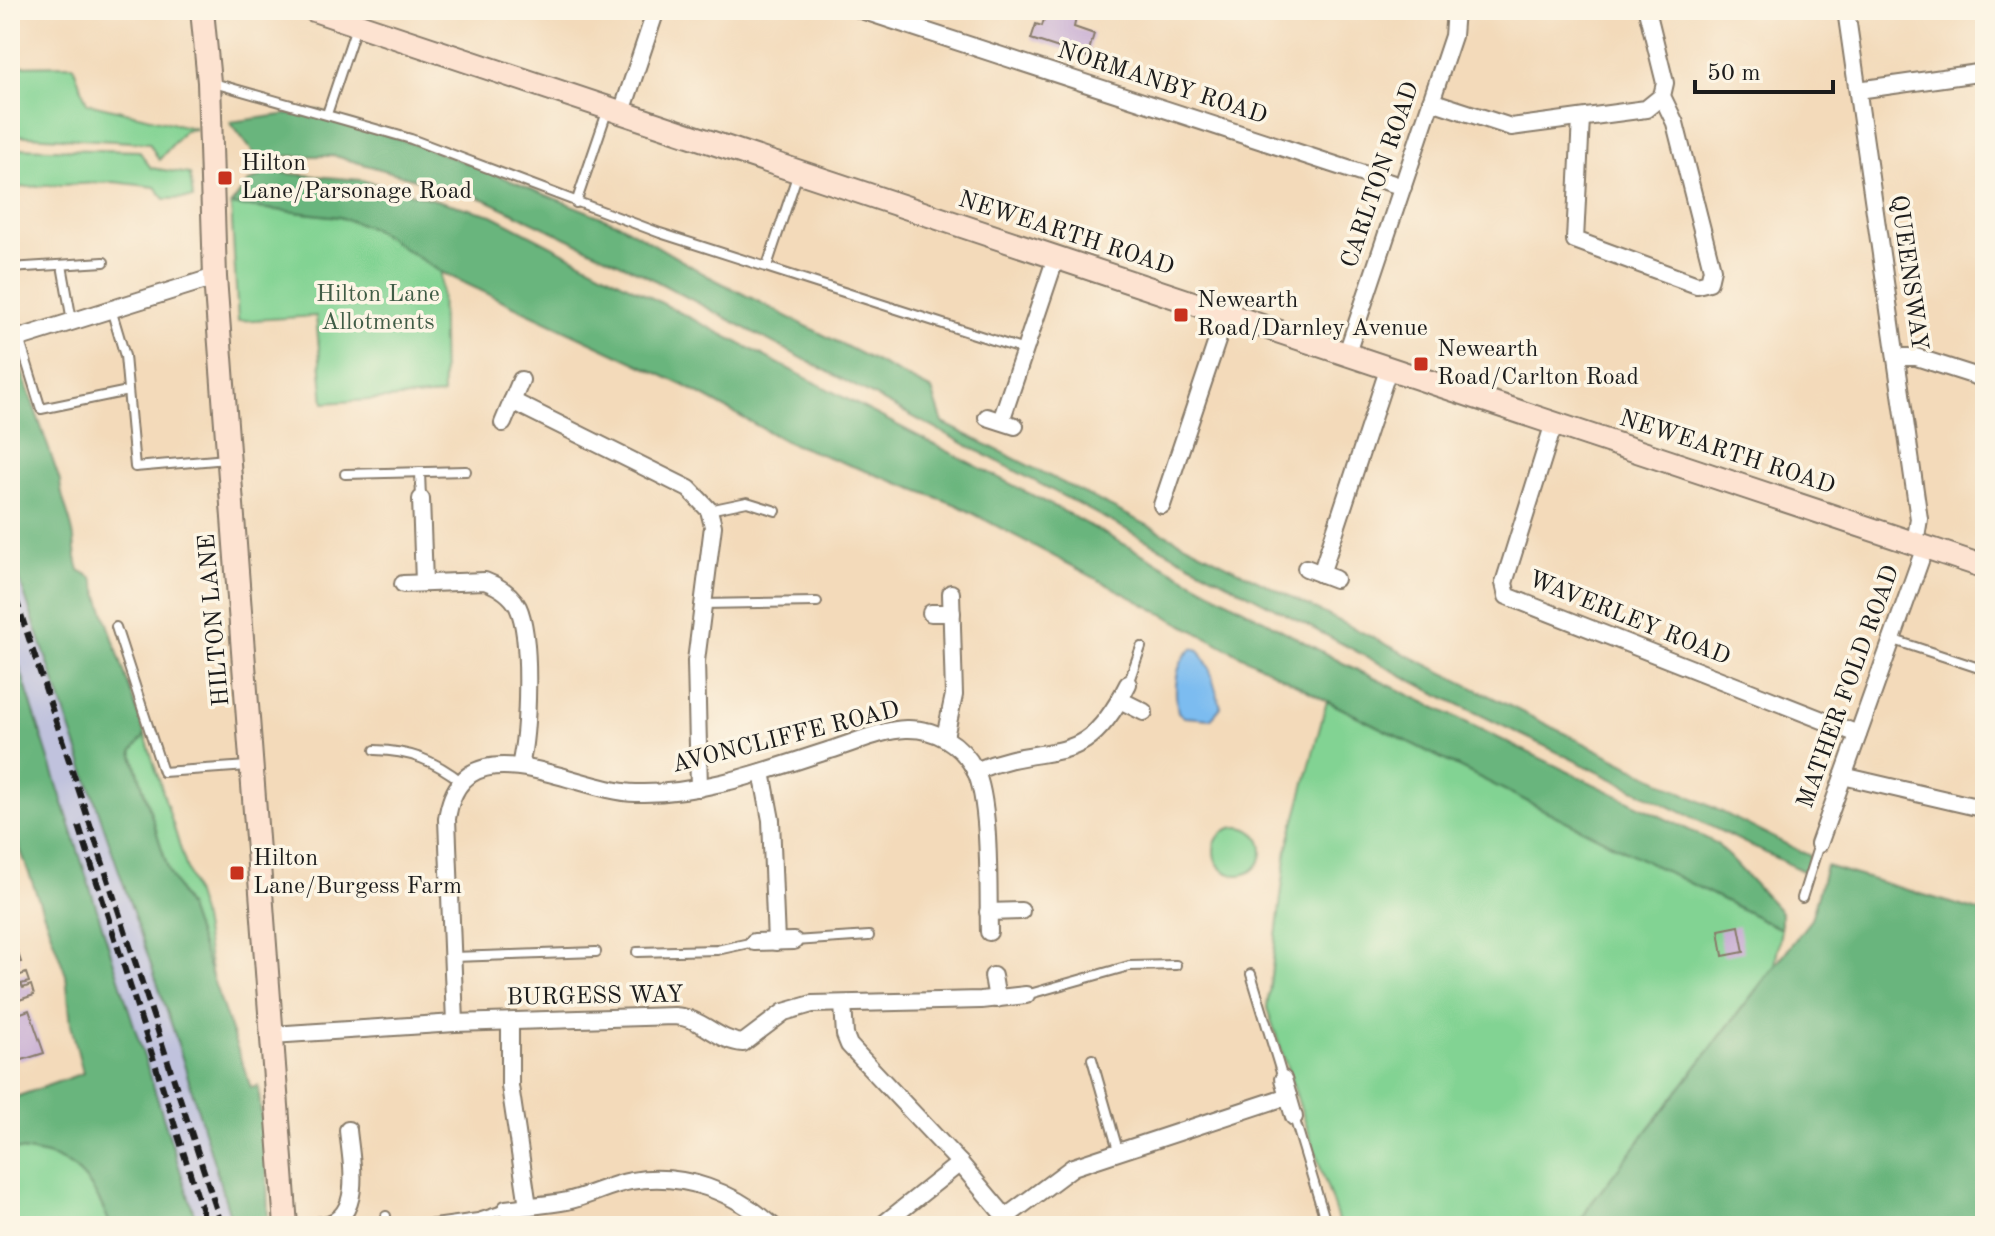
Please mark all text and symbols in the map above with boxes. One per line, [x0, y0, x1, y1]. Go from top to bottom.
street label: NORMANBY ROAD [1054, 39, 1270, 129]
scale bar [1695, 44, 1833, 94]
text: 50 m [1707, 62, 1761, 86]
street label: CARLTON ROAD [1338, 79, 1424, 271]
place label: Hilton Lane/Parsonage Road [241, 152, 472, 204]
marker: Hilton Lane/Parsonage Road [216, 169, 234, 187]
street label: NEWEARTH ROAD [955, 188, 1177, 280]
street label: QUEENSWAY [1885, 194, 1931, 352]
park label: Hilton Lane Allotments [316, 283, 440, 335]
place label: Newearth Road/Darnley Avenue [1197, 289, 1428, 341]
marker: Newearth Road/Darnley Avenue [1172, 306, 1190, 324]
place label: Newearth Road/Carlton Road [1437, 338, 1639, 390]
marker: Newearth Road/Carlton Road [1412, 355, 1430, 373]
street label: NEWEARTH ROAD [1616, 407, 1838, 499]
street label: HILTON LANE [196, 533, 234, 707]
street label: MATHER FOLD ROAD [1794, 562, 1904, 812]
street label: WAVERLEY ROAD [1525, 568, 1733, 670]
street label: AVONCLIFFE ROAD [670, 698, 902, 778]
place label: Hilton Lane/Burgess Farm [253, 847, 462, 899]
marker: Hilton Lane/Burgess Farm [228, 864, 246, 882]
street label: BURGESS WAY [506, 983, 684, 1011]

